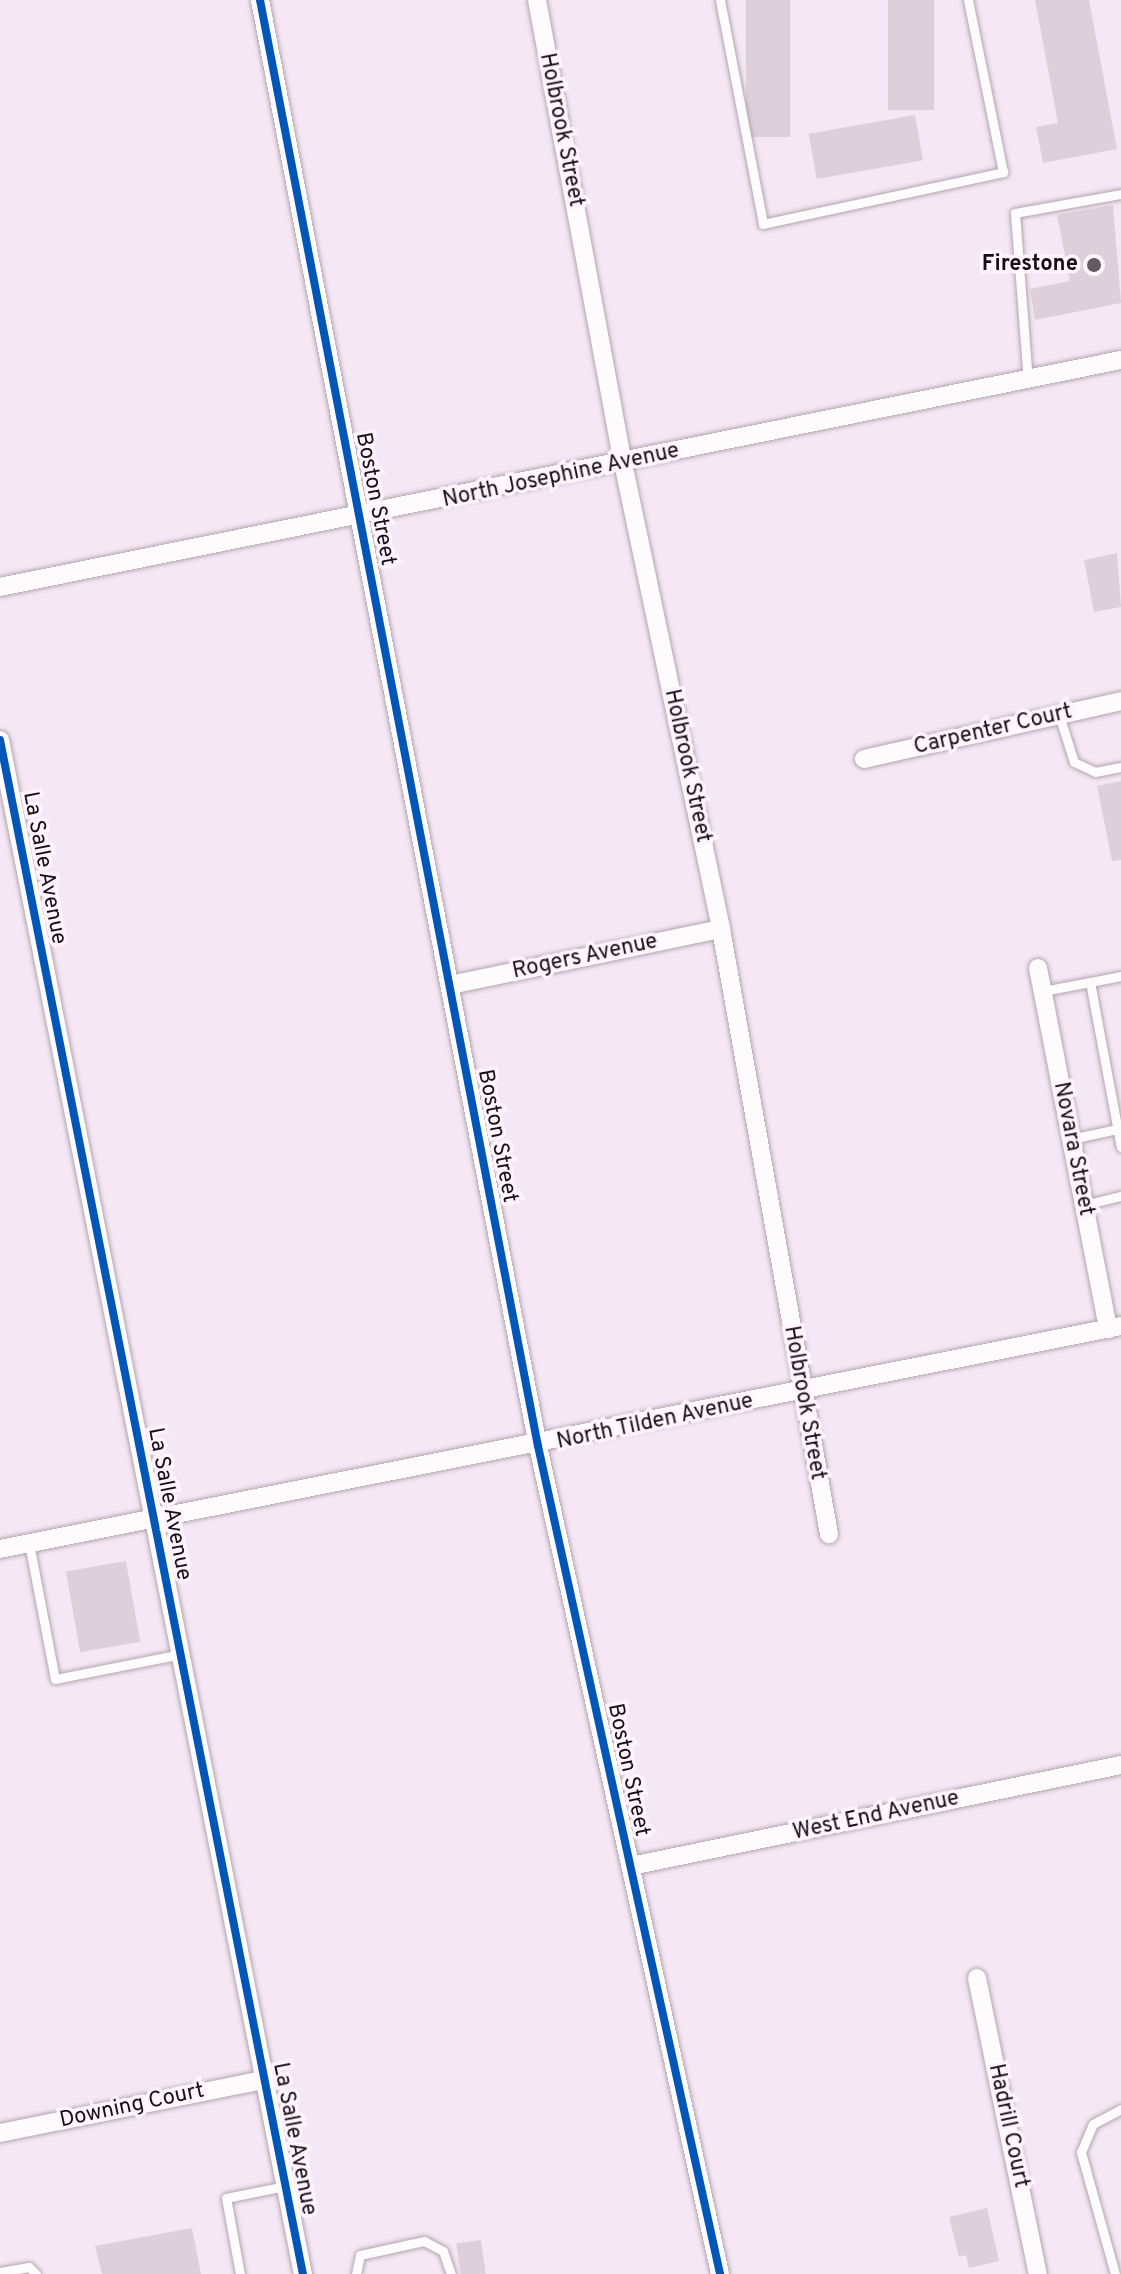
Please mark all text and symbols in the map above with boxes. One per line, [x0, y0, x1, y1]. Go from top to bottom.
street label: Holbrook Street [533, 51, 589, 209]
place label: Firestone [982, 252, 1078, 278]
marker: Firestone [1085, 256, 1103, 274]
street label: Boston Street [349, 430, 401, 568]
street label: North Josephine Avenue [440, 438, 682, 514]
street label: Holbrook Street [658, 687, 716, 845]
street label: Carpenter Court [911, 699, 1075, 761]
street label: La Salle Avenue [16, 789, 72, 947]
street label: Rogers Avenue [510, 929, 660, 985]
street label: Boston Street [471, 1067, 523, 1205]
street label: Novara Street [1047, 1080, 1099, 1218]
street label: Holbrook Street [777, 1324, 831, 1482]
street label: North Tilden Avenue [554, 1388, 756, 1456]
street label: La Salle Avenue [141, 1425, 197, 1583]
street label: Boston Street [601, 1701, 655, 1839]
street label: West End Avenue [790, 1785, 962, 1847]
street label: La Salle Avenue [266, 2060, 322, 2218]
street label: Hadrill Court [982, 2062, 1034, 2190]
street label: Downing Court [57, 2078, 207, 2134]

